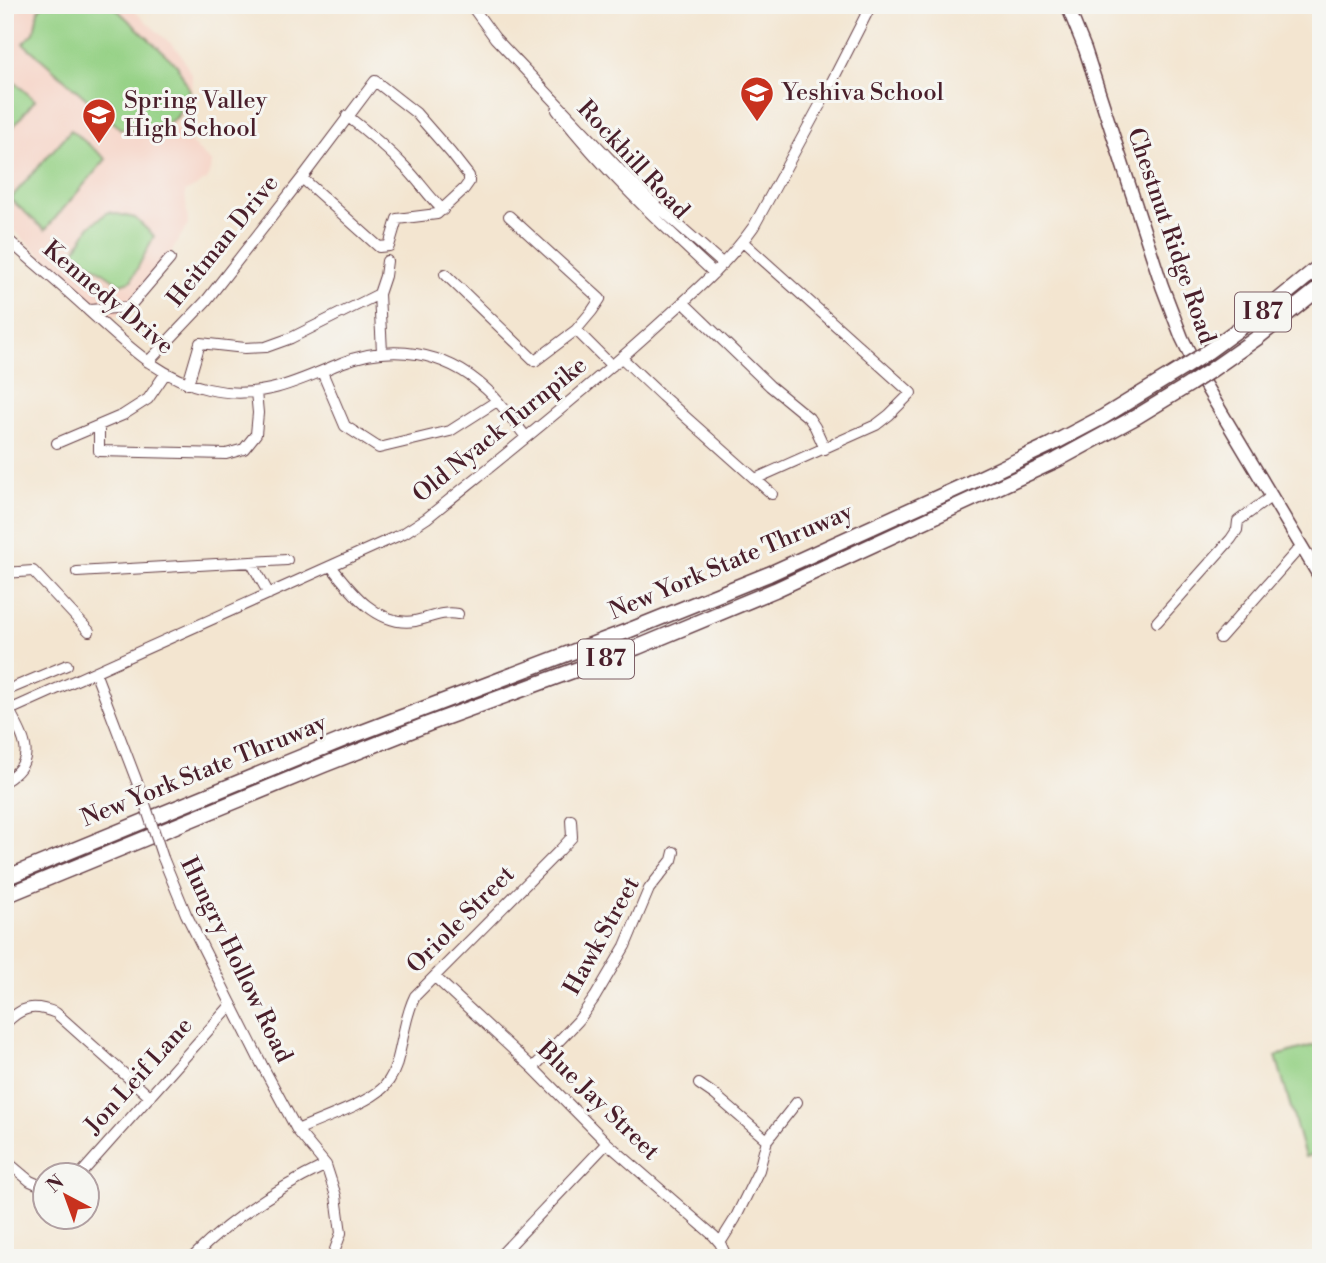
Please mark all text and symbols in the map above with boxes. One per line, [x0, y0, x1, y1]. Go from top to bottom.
school or university icon: Yeshiva School [738, 74, 776, 123]
place label: Yeshiva School [780, 78, 944, 108]
place label: Spring Valley High School [124, 86, 268, 144]
street label: Rockhill Road [570, 94, 696, 226]
school or university icon: Spring Valley High School [80, 96, 118, 145]
street label: Chestnut Ridge Road [1120, 124, 1222, 348]
street label: Heitman Drive [161, 169, 285, 313]
street label: Kennedy Drive [36, 234, 180, 362]
road number: I 87 [1235, 292, 1291, 332]
street label: Old Nyack Turnpike [407, 351, 593, 509]
street label: New York State Thruway [605, 497, 858, 627]
road number: I 87 [578, 639, 634, 678]
street label: New York State Thruway [77, 708, 331, 834]
street label: Hungry Hollow Road [173, 852, 299, 1068]
street label: Oriole Street [401, 859, 522, 980]
street label: Hawk Street [557, 871, 647, 1000]
street label: Jon Leif Lane [78, 1011, 199, 1141]
street label: Blue Jay Street [530, 1034, 666, 1167]
north arrow [32, 1162, 102, 1232]
text: N [42, 1170, 69, 1198]

